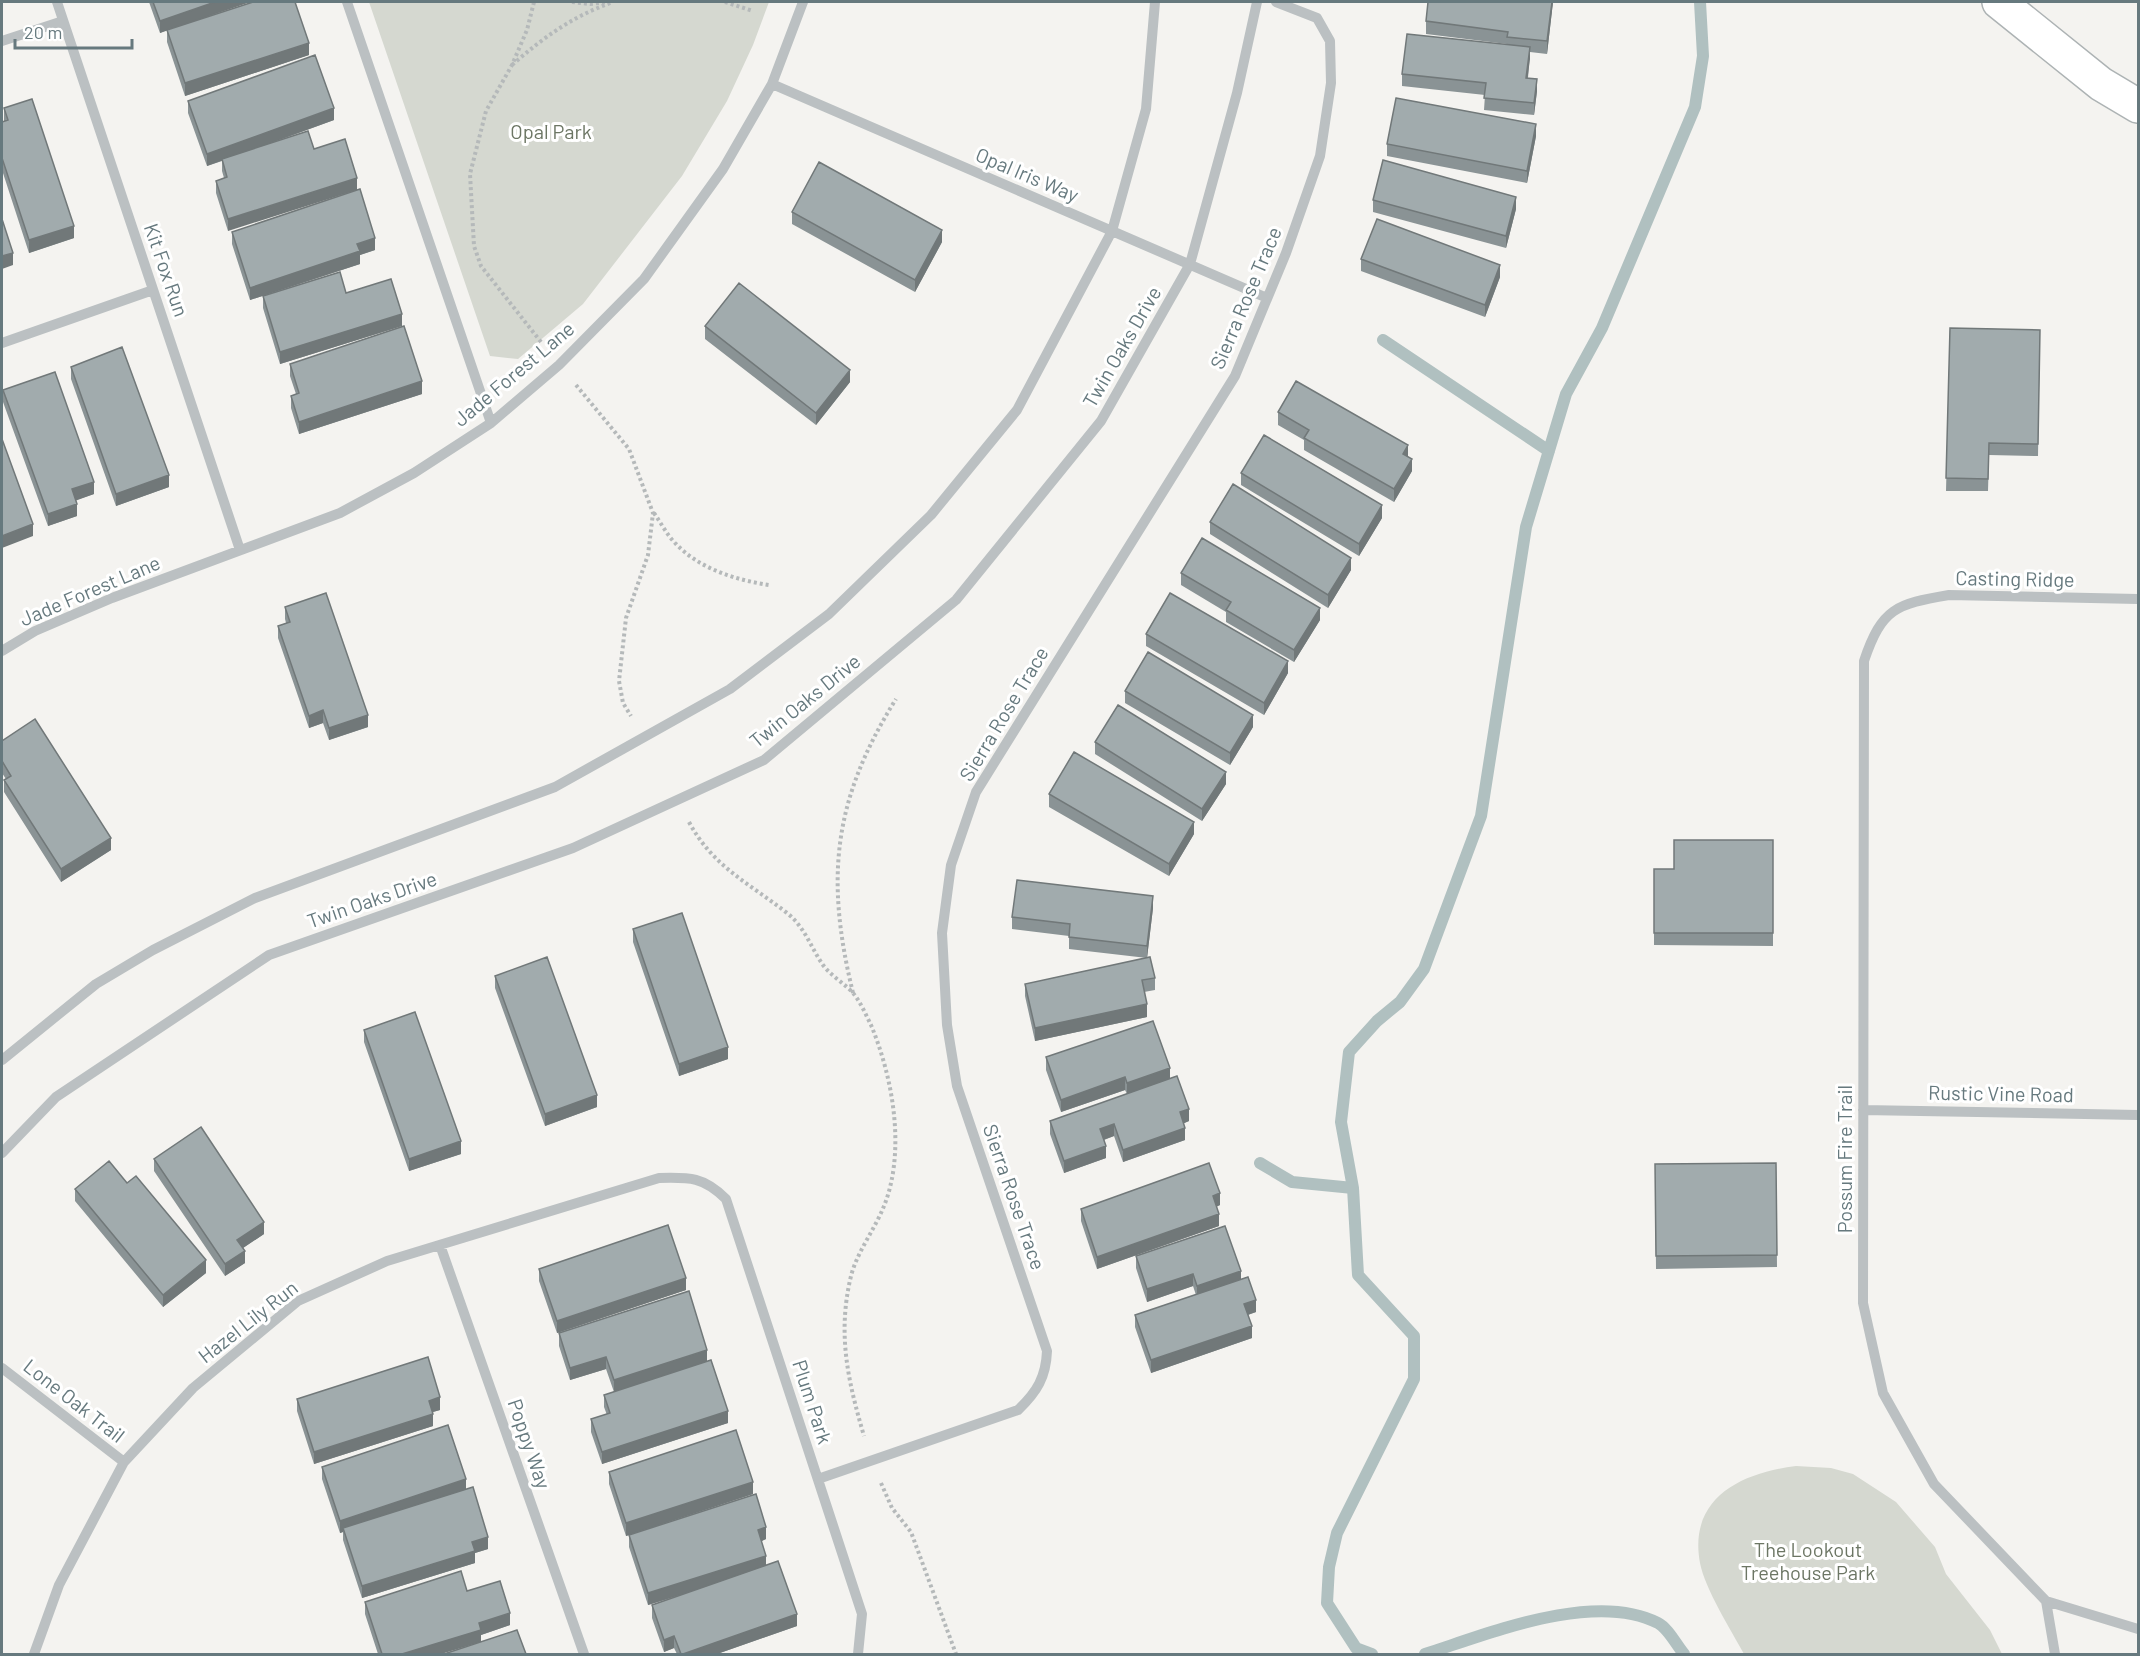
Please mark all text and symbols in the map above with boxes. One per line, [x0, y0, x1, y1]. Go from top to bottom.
scale bar [15, 12, 132, 50]
text: 20 m [24, 21, 62, 43]
park label: Opal Park [510, 119, 592, 143]
street label: Opal Iris Way [972, 142, 1082, 206]
street label: Kit Fox Run [140, 220, 194, 319]
street label: Sierra Rose Trace [1204, 223, 1286, 372]
street label: Twin Oaks Drive [1077, 282, 1165, 411]
street label: Jade Forest Lane [448, 316, 579, 431]
street label: Jade Forest Lane [16, 550, 163, 630]
street label: Casting Ridge [1955, 565, 2075, 591]
street label: Sierra Rose Trace [954, 642, 1053, 785]
street label: Twin Oaks Drive [744, 648, 865, 752]
street label: Twin Oaks Drive [304, 866, 440, 932]
street label: Rustic Vine Road [1928, 1080, 2074, 1106]
street label: Possum Fire Trail [1832, 1085, 1856, 1233]
street label: Sierra Rose Trace [979, 1121, 1051, 1273]
street label: Hazel Lily Run [193, 1275, 302, 1367]
street label: Lone Oak Trail [19, 1353, 130, 1447]
street label: Plum Park [788, 1357, 838, 1447]
street label: Poppy Way [503, 1396, 556, 1492]
park label: The Lookout Treehouse Park [1741, 1537, 1875, 1584]

